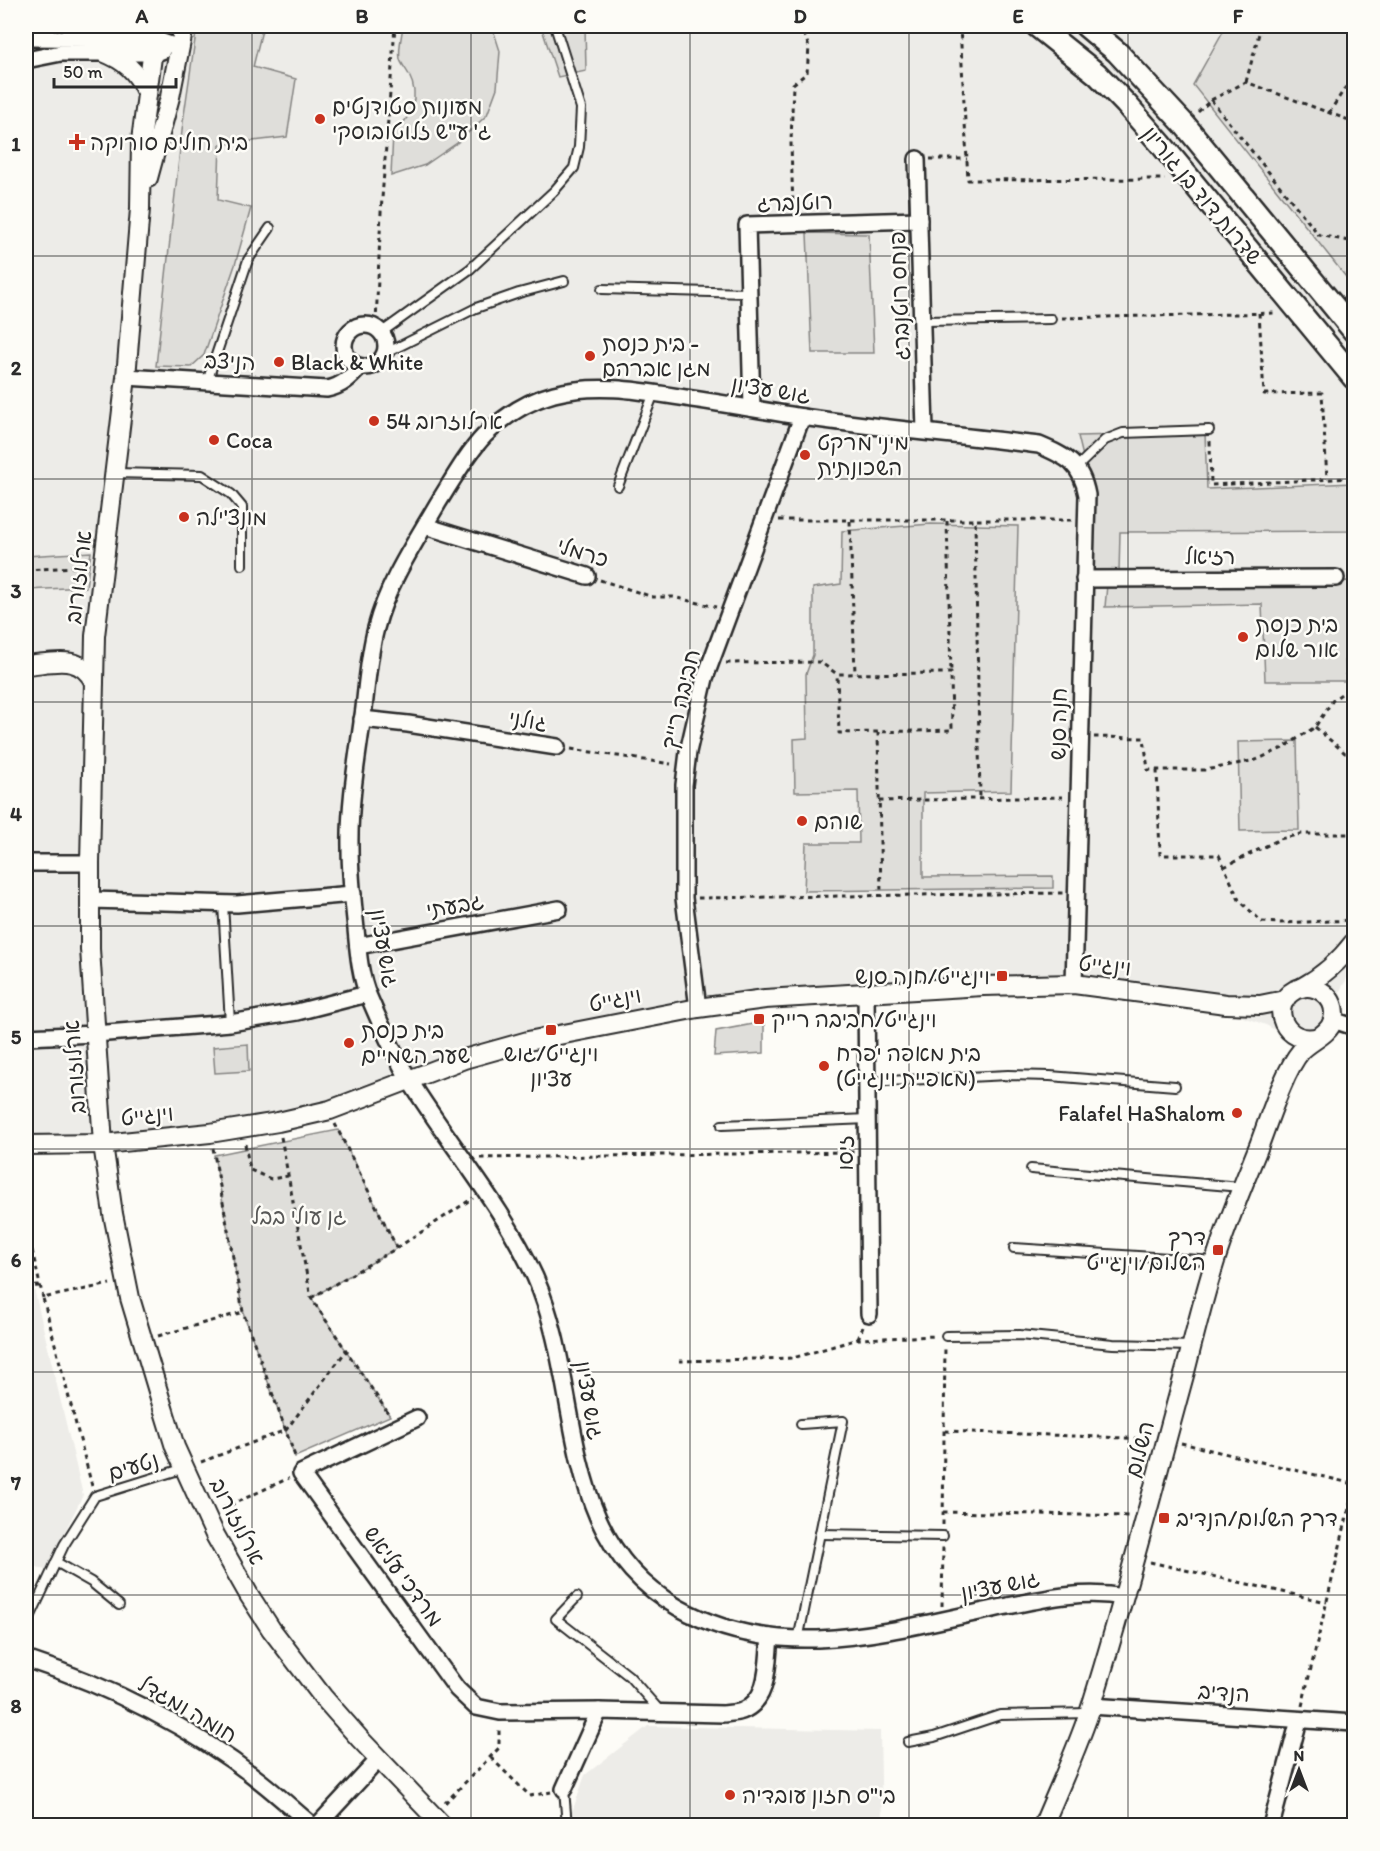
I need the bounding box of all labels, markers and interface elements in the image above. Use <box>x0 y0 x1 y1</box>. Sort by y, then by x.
text: A <box>135 4 149 28</box>
text: B <box>356 4 369 28</box>
text: C <box>574 4 587 28</box>
text: D <box>793 4 807 28</box>
text: E <box>1012 4 1024 28</box>
text: F <box>1233 4 1244 28</box>
scale bar <box>54 51 176 89</box>
text: 50 m <box>63 61 103 83</box>
place label: מעונות סטודנטים ג' ע"ש זלוטובוסקי <box>332 93 491 145</box>
marker: מעונות סטודנטים ג' ע"ש זלוטובוסקי <box>313 112 327 126</box>
street label: שדרות דוד בן גוריון <box>1137 120 1269 270</box>
place label: בית חולים סורוקה <box>90 129 248 156</box>
text: 1 <box>11 132 21 156</box>
marker: בית חולים סורוקה <box>68 133 86 151</box>
street label: רוטנברג <box>757 188 833 217</box>
street label: פנחס רוטנברג <box>884 231 915 361</box>
place label: בית כנסת - מגן אברהם <box>602 330 711 382</box>
street label: הניצב <box>203 347 256 376</box>
place label: Black & White <box>291 349 423 376</box>
marker: בית כנסת - מגן אברהם <box>583 349 597 363</box>
marker: Black & White <box>272 355 286 369</box>
text: 2 <box>11 356 22 380</box>
street label: גוש עציון <box>729 370 813 409</box>
place label: ארלוזרוב 54 <box>386 408 503 435</box>
marker: ארלוזרוב 54 <box>367 414 381 428</box>
place label: Coca <box>226 427 273 454</box>
place label: מיני מרקט השכונתית <box>817 429 909 481</box>
marker: Coca <box>207 433 221 447</box>
marker: מיני מרקט השכונתית <box>798 448 812 462</box>
place label: מונצ'ילה <box>196 504 267 531</box>
marker: מונצ'ילה <box>177 510 191 524</box>
street label: ארלוזורוב <box>59 529 98 625</box>
street label: כרמלי <box>554 532 612 573</box>
street label: רזיאל <box>1185 543 1235 570</box>
text: 3 <box>11 579 22 603</box>
place label: בית כנסת אור שלום <box>1255 611 1339 663</box>
marker: בית כנסת אור שלום <box>1236 630 1250 644</box>
street label: חביבה רייך <box>655 646 706 752</box>
street label: חנה סנש <box>1044 687 1073 761</box>
street label: גולני <box>507 704 549 737</box>
text: 4 <box>10 802 22 826</box>
place label: שוהם <box>814 808 863 835</box>
marker: שוהם <box>795 814 809 828</box>
street label: גבעתי <box>424 887 486 924</box>
street label: גוש עציון <box>364 906 405 990</box>
street label: וינגייט <box>1077 949 1133 982</box>
place label: וינגייט/חנה סנש <box>855 963 990 990</box>
marker: וינגייט/חנה סנש <box>995 969 1009 983</box>
street label: וינגייט <box>587 981 644 1018</box>
place label: וינגייט/חביבה רייק <box>771 1006 937 1033</box>
marker: וינגייט/חביבה רייק <box>752 1012 766 1026</box>
place label: בית כנסת שער השמיים <box>361 1017 471 1069</box>
street label: ארלוזורוב <box>58 1019 91 1115</box>
marker: וינגייט/גוש עציון <box>544 1023 558 1037</box>
text: 5 <box>11 1025 22 1049</box>
marker: בית כנסת שער השמיים <box>342 1036 356 1050</box>
place label: וינגייט/גוש עציון <box>503 1040 599 1092</box>
place label: בית מאפה יפרח (מאפיית וינגייט) <box>836 1040 981 1092</box>
marker: בית מאפה יפרח (מאפיית וינגייט) <box>817 1059 831 1073</box>
street label: וינגייט <box>119 1099 175 1132</box>
place label: Falafel HaShalom <box>1058 1100 1225 1127</box>
marker: Falafel HaShalom <box>1230 1106 1244 1120</box>
street label: זיסו <box>832 1135 859 1171</box>
park label: גן עולי בבל <box>251 1203 347 1230</box>
place label: דרך השלום/וינגייט <box>1086 1224 1206 1276</box>
marker: דרך השלום/וינגייט <box>1211 1243 1225 1257</box>
text: 6 <box>11 1248 22 1272</box>
street label: גוש עציון <box>569 1358 610 1442</box>
street label: השלום <box>1119 1418 1160 1480</box>
street label: נטעים <box>104 1446 162 1487</box>
text: 7 <box>10 1471 21 1495</box>
street label: ארלוזורוב <box>204 1473 271 1569</box>
place label: דרך השלום/הנדיב <box>1176 1505 1338 1532</box>
marker: דרך השלום/הנדיב <box>1157 1511 1171 1525</box>
street label: מרדכי עליאש <box>358 1521 449 1632</box>
street label: גוש עציון <box>958 1565 1042 1606</box>
street label: חומה ומגדל <box>134 1670 242 1749</box>
street label: הנדיב <box>1197 1677 1251 1708</box>
text: 8 <box>11 1694 22 1718</box>
north arrow <box>1269 1740 1329 1800</box>
text: N <box>1294 1746 1304 1765</box>
place label: בי"ס חזון עובדיה <box>742 1782 896 1809</box>
marker: בי"ס חזון עובדיה <box>723 1788 737 1802</box>

